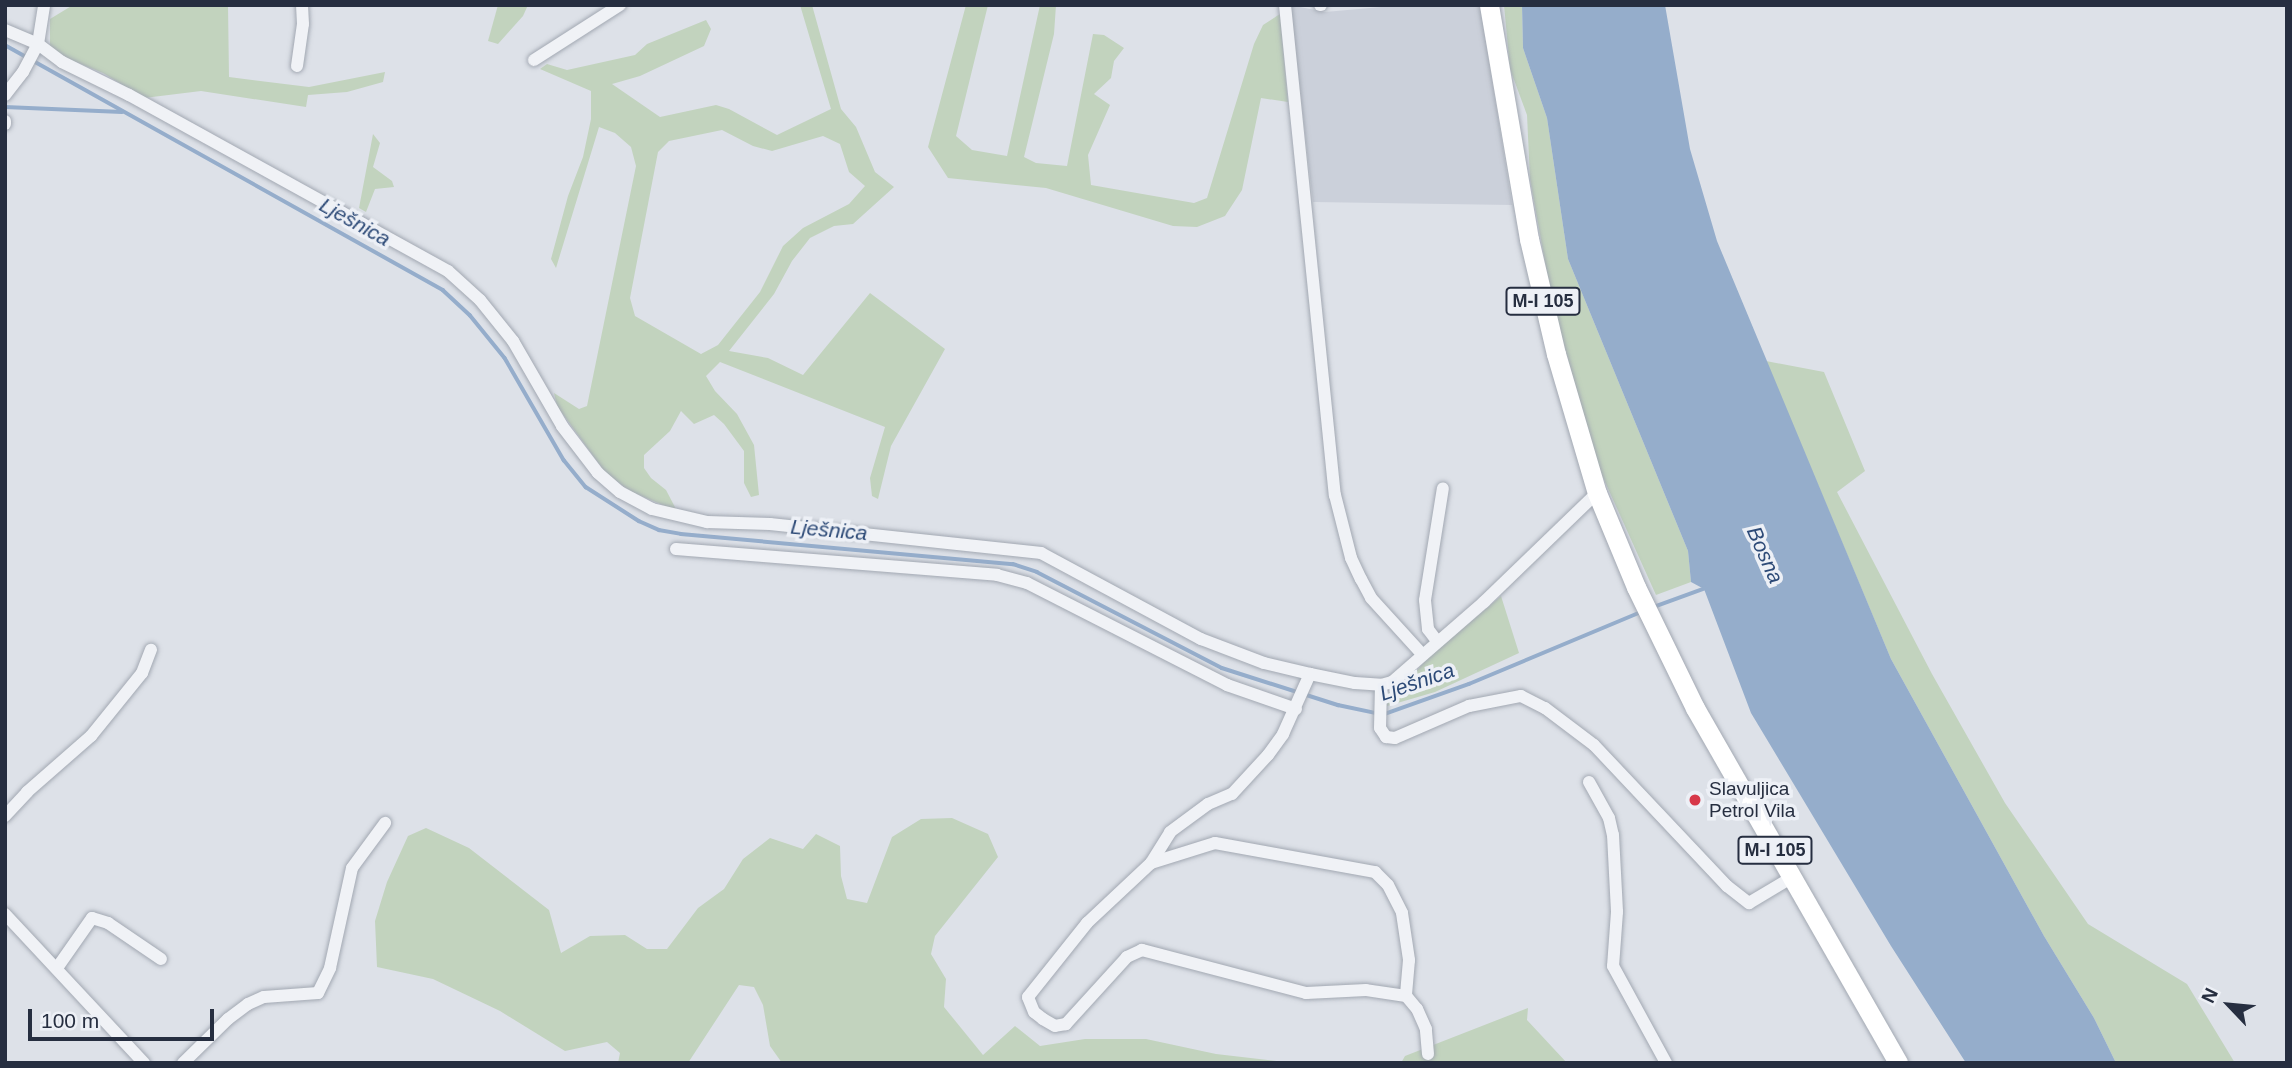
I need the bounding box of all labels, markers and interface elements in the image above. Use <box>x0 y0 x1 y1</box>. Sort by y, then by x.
water label: Lješnica <box>315 192 395 252</box>
road number: M-I 105 <box>1504 286 1582 316</box>
water label: Lješnica <box>790 514 868 546</box>
water label: Bosna <box>1741 523 1789 587</box>
water label: Lješnica <box>1376 658 1458 706</box>
place label: Slavuljica Petrol Vila <box>1709 778 1795 822</box>
marker: Slavuljica Petrol Vila <box>1687 792 1703 808</box>
road number: M-I 105 <box>1736 836 1814 864</box>
north arrow <box>2194 970 2264 1040</box>
text: N <box>2197 985 2222 1006</box>
scale bar <box>32 995 217 1038</box>
text: 100 m <box>41 1009 99 1032</box>

